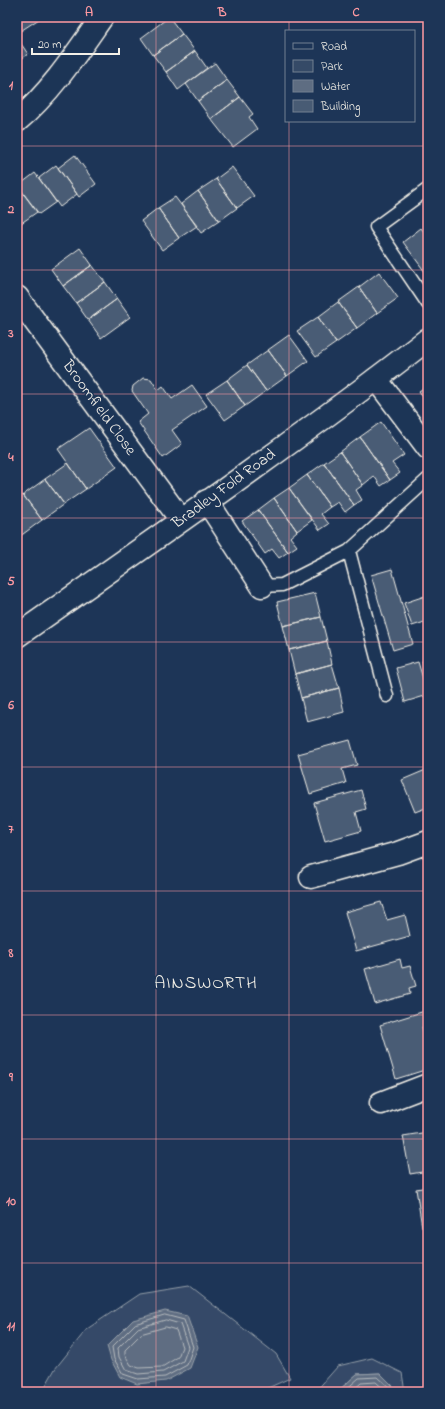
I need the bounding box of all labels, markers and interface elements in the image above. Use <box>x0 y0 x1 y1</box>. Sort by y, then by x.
text: A <box>85 3 93 22</box>
text: B <box>217 3 227 22</box>
text: C <box>352 3 360 22</box>
scale bar <box>32 30 119 56</box>
legend <box>285 30 415 122</box>
text: 20 m <box>38 36 61 54</box>
text: Road <box>321 38 347 56</box>
text: Park <box>321 58 343 76</box>
text: 1 <box>9 76 14 95</box>
text: Water <box>321 78 350 96</box>
text: Building <box>320 98 360 117</box>
text: 2 <box>7 200 15 219</box>
text: 3 <box>7 324 14 343</box>
street label: Broomfield Close <box>55 354 142 461</box>
street label: Bradley Fold Road <box>166 443 281 536</box>
text: 4 <box>7 448 14 467</box>
text: 5 <box>7 572 15 591</box>
text: 6 <box>7 696 14 715</box>
text: 7 <box>8 820 14 839</box>
text: 8 <box>8 944 14 963</box>
district label: AINSWORTH <box>154 971 258 997</box>
text: 9 <box>8 1068 14 1087</box>
text: 10 <box>6 1192 16 1211</box>
text: 11 <box>7 1317 16 1336</box>

